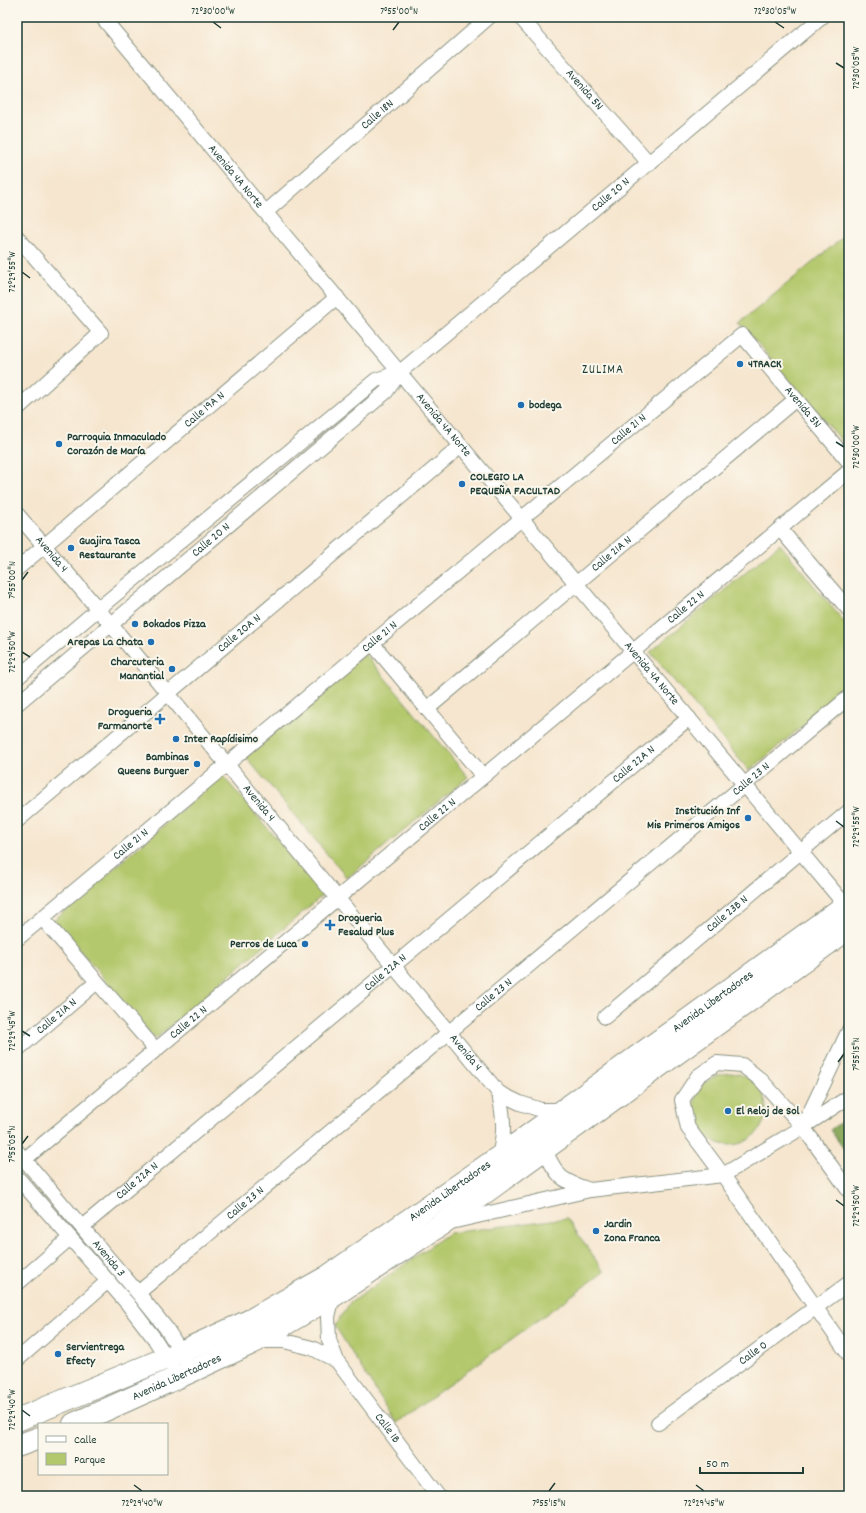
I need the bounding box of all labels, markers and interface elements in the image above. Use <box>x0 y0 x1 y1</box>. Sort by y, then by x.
text: 72°30'00"W <box>191 5 235 19</box>
text: 7°55'00"N <box>380 5 418 19</box>
text: 72°30'05"W <box>754 5 797 19</box>
text: 72°30'05"W <box>850 46 864 89</box>
street label: Avenida 5N <box>561 65 607 114</box>
street label: Calle 18N <box>357 95 398 134</box>
street label: Avenida 4A Norte <box>204 141 267 212</box>
street label: Calle 20 N <box>588 173 634 216</box>
text: 72°29'55"W <box>6 251 20 292</box>
place label: 4TRACK <box>748 356 782 373</box>
marker: 4TRACK <box>735 359 745 369</box>
district label: ZULIMA <box>582 361 624 380</box>
street label: Avenida 5N <box>780 383 825 432</box>
street label: Calle 19A N <box>180 387 229 432</box>
street label: Avenida 4A Norte <box>412 389 475 460</box>
place label: bodega <box>529 397 563 414</box>
marker: bodega <box>516 400 526 410</box>
street label: Calle 21 N <box>607 410 650 449</box>
text: 72°30'00"W <box>850 425 864 469</box>
place label: Parroquia Inmaculado Corazón de María <box>67 429 167 460</box>
marker: Parroquia Inmaculado Corazón de María <box>54 439 64 449</box>
place label: COLEGIO LA PEQUEÑA FACULTAD <box>470 469 561 500</box>
marker: COLEGIO LA PEQUEÑA FACULTAD <box>457 479 467 489</box>
street label: Calle 20 N <box>188 519 234 561</box>
street label: Avenida 4 <box>31 532 72 576</box>
street label: Calle 21A N <box>588 532 636 576</box>
place label: Guajira Tasca Restaurante <box>79 533 141 564</box>
marker: Guajira Tasca Restaurante <box>66 543 76 553</box>
text: 7°55'00"N <box>6 561 20 599</box>
street label: Calle 22 N <box>663 586 708 628</box>
street label: Calle 20A N <box>214 610 265 657</box>
place label: Bokados Pizza <box>143 616 207 633</box>
street label: Calle 21 N <box>358 617 401 657</box>
marker: Bokados Pizza <box>130 619 140 629</box>
text: 72°29'50"W <box>6 631 20 673</box>
place label: Arepas La Chata <box>67 634 144 651</box>
marker: Arepas La Chata <box>146 637 156 647</box>
street label: Avenida 4A Norte <box>620 638 683 709</box>
place label: Charcuteria Manantial <box>111 654 165 685</box>
marker: Charcuteria Manantial <box>167 664 177 674</box>
place label: Drogueria Farmanorte <box>98 704 153 735</box>
marker: Drogueria Farmanorte <box>155 714 165 724</box>
place label: Inter Rapídisimo <box>184 731 259 748</box>
marker: Inter Rapídisimo <box>171 734 181 744</box>
street label: Calle 22A N <box>609 741 659 787</box>
place label: Bambinas Queens Burguer <box>117 749 190 780</box>
street label: Calle 23 N <box>729 758 774 800</box>
marker: Bambinas Queens Burguer <box>192 759 202 769</box>
street label: Avenida 4 <box>238 781 279 825</box>
street label: Calle 22 N <box>415 794 460 836</box>
place label: Institución Inf Mis Primeros Amigos <box>647 803 741 834</box>
text: 72°29'55"W <box>850 806 864 847</box>
marker: Institución Inf Mis Primeros Amigos <box>743 813 753 823</box>
street label: Calle 21 N <box>109 824 152 864</box>
street label: Calle 23B N <box>703 891 752 937</box>
place label: Drogueria Fesalud Plus <box>338 910 394 941</box>
marker: Drogueria Fesalud Plus <box>325 920 335 930</box>
place label: Perros de Luca <box>230 936 298 953</box>
marker: Perros de Luca <box>300 939 310 949</box>
street label: Calle 22A N <box>360 950 411 995</box>
street label: Avenida Libertadores <box>669 966 757 1037</box>
street label: Calle 23 N <box>471 974 516 1016</box>
street label: Calle 21A N <box>33 994 81 1038</box>
street label: Calle 22 N <box>166 1002 211 1043</box>
text: 72°29'45"W <box>6 1011 20 1051</box>
street label: Avenida 4 <box>445 1030 486 1075</box>
text: 7°55'15"N <box>850 1037 864 1071</box>
place label: El Reloj de Sol <box>736 1103 800 1120</box>
marker: El Reloj de Sol <box>723 1106 733 1116</box>
text: 7°55'05"N <box>6 1126 20 1162</box>
street label: Avenida Libertadores <box>406 1156 495 1226</box>
street label: Calle 22A N <box>112 1158 162 1204</box>
street label: Calle 23 N <box>223 1182 268 1224</box>
text: 72°29'50"W <box>850 1185 864 1227</box>
place label: Jardin Zona Franca <box>604 1216 661 1247</box>
marker: Jardin Zona Franca <box>591 1226 601 1236</box>
street label: Avenida 3 <box>88 1236 129 1281</box>
street label: Calle 0 <box>735 1337 771 1370</box>
place label: Servientrega Efecty <box>66 1339 125 1370</box>
marker: Servientrega Efecty <box>53 1349 63 1359</box>
street label: Avenida Libertadores <box>130 1350 224 1405</box>
text: 72°29'40"W <box>6 1389 20 1431</box>
street label: Calle 1B <box>370 1410 404 1447</box>
legend <box>38 1423 168 1475</box>
text: Calle <box>74 1432 97 1449</box>
scale bar <box>700 1449 803 1475</box>
text: Parque <box>74 1452 105 1469</box>
text: 50 m <box>706 1456 729 1473</box>
text: 72°29'40"W <box>121 1497 163 1511</box>
text: 7°55'15"N <box>532 1497 566 1511</box>
text: 72°29'45"W <box>684 1497 724 1511</box>

